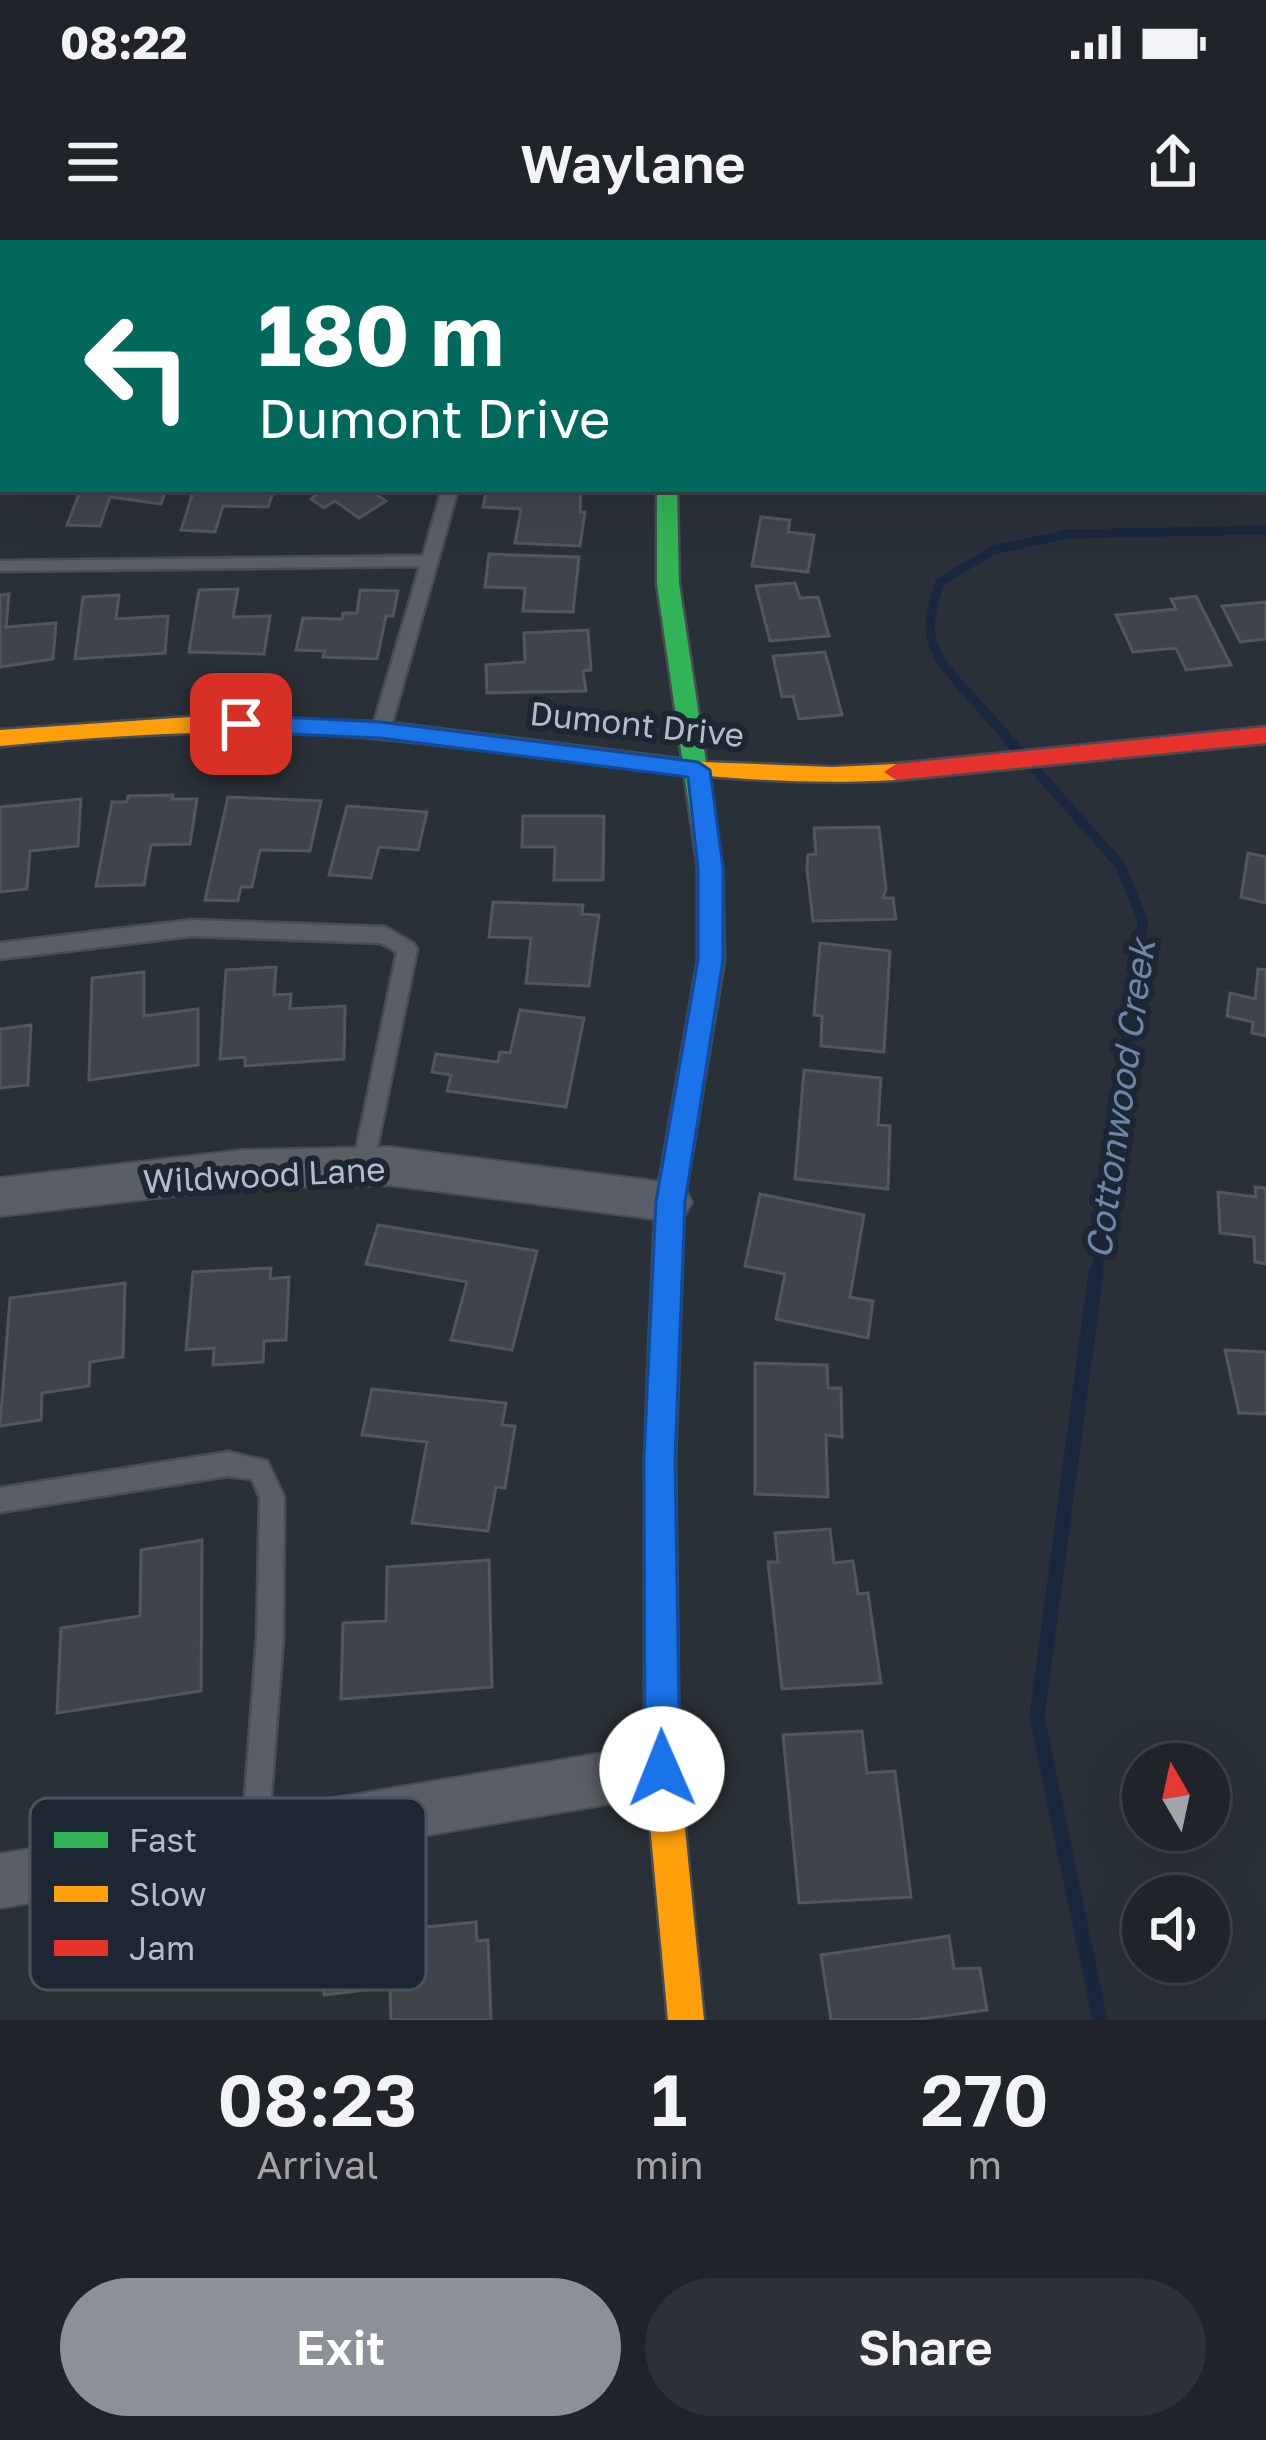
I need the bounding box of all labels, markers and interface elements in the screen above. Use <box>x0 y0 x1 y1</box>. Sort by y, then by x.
text: 08:22 <box>60 15 187 69</box>
icon: menu <box>60 129 126 195</box>
icon: share <box>1140 129 1206 195</box>
text: Waylane <box>520 130 746 195</box>
text: 180 m <box>258 284 504 384</box>
icon: left <box>60 288 216 444</box>
text: Dumont Drive <box>258 385 610 450</box>
pin <box>190 673 292 775</box>
icon: arrive <box>208 691 274 757</box>
street label: Dumont Drive <box>528 693 746 754</box>
water label: Cottonwood Creek <box>1076 933 1164 1261</box>
street label: Wildwood Lane <box>142 1149 386 1200</box>
position arrow <box>599 1706 725 1832</box>
north arrow <box>1122 1743 1230 1851</box>
map controls <box>1122 1743 1230 1983</box>
legend <box>30 1798 426 1990</box>
text: Fast <box>129 1820 197 1859</box>
text: Slow <box>129 1874 207 1913</box>
button: sound <box>1122 1875 1230 1983</box>
text: Jam <box>129 1928 195 1967</box>
text: 08:23 <box>217 2055 417 2142</box>
text: 1 <box>651 2055 687 2142</box>
text: 270 <box>921 2055 1049 2142</box>
text: Arrival <box>256 2141 378 2188</box>
text: min <box>635 2141 704 2188</box>
text: m <box>968 2141 1002 2188</box>
button: Exit <box>60 2278 621 2416</box>
button: Share <box>645 2278 1206 2416</box>

